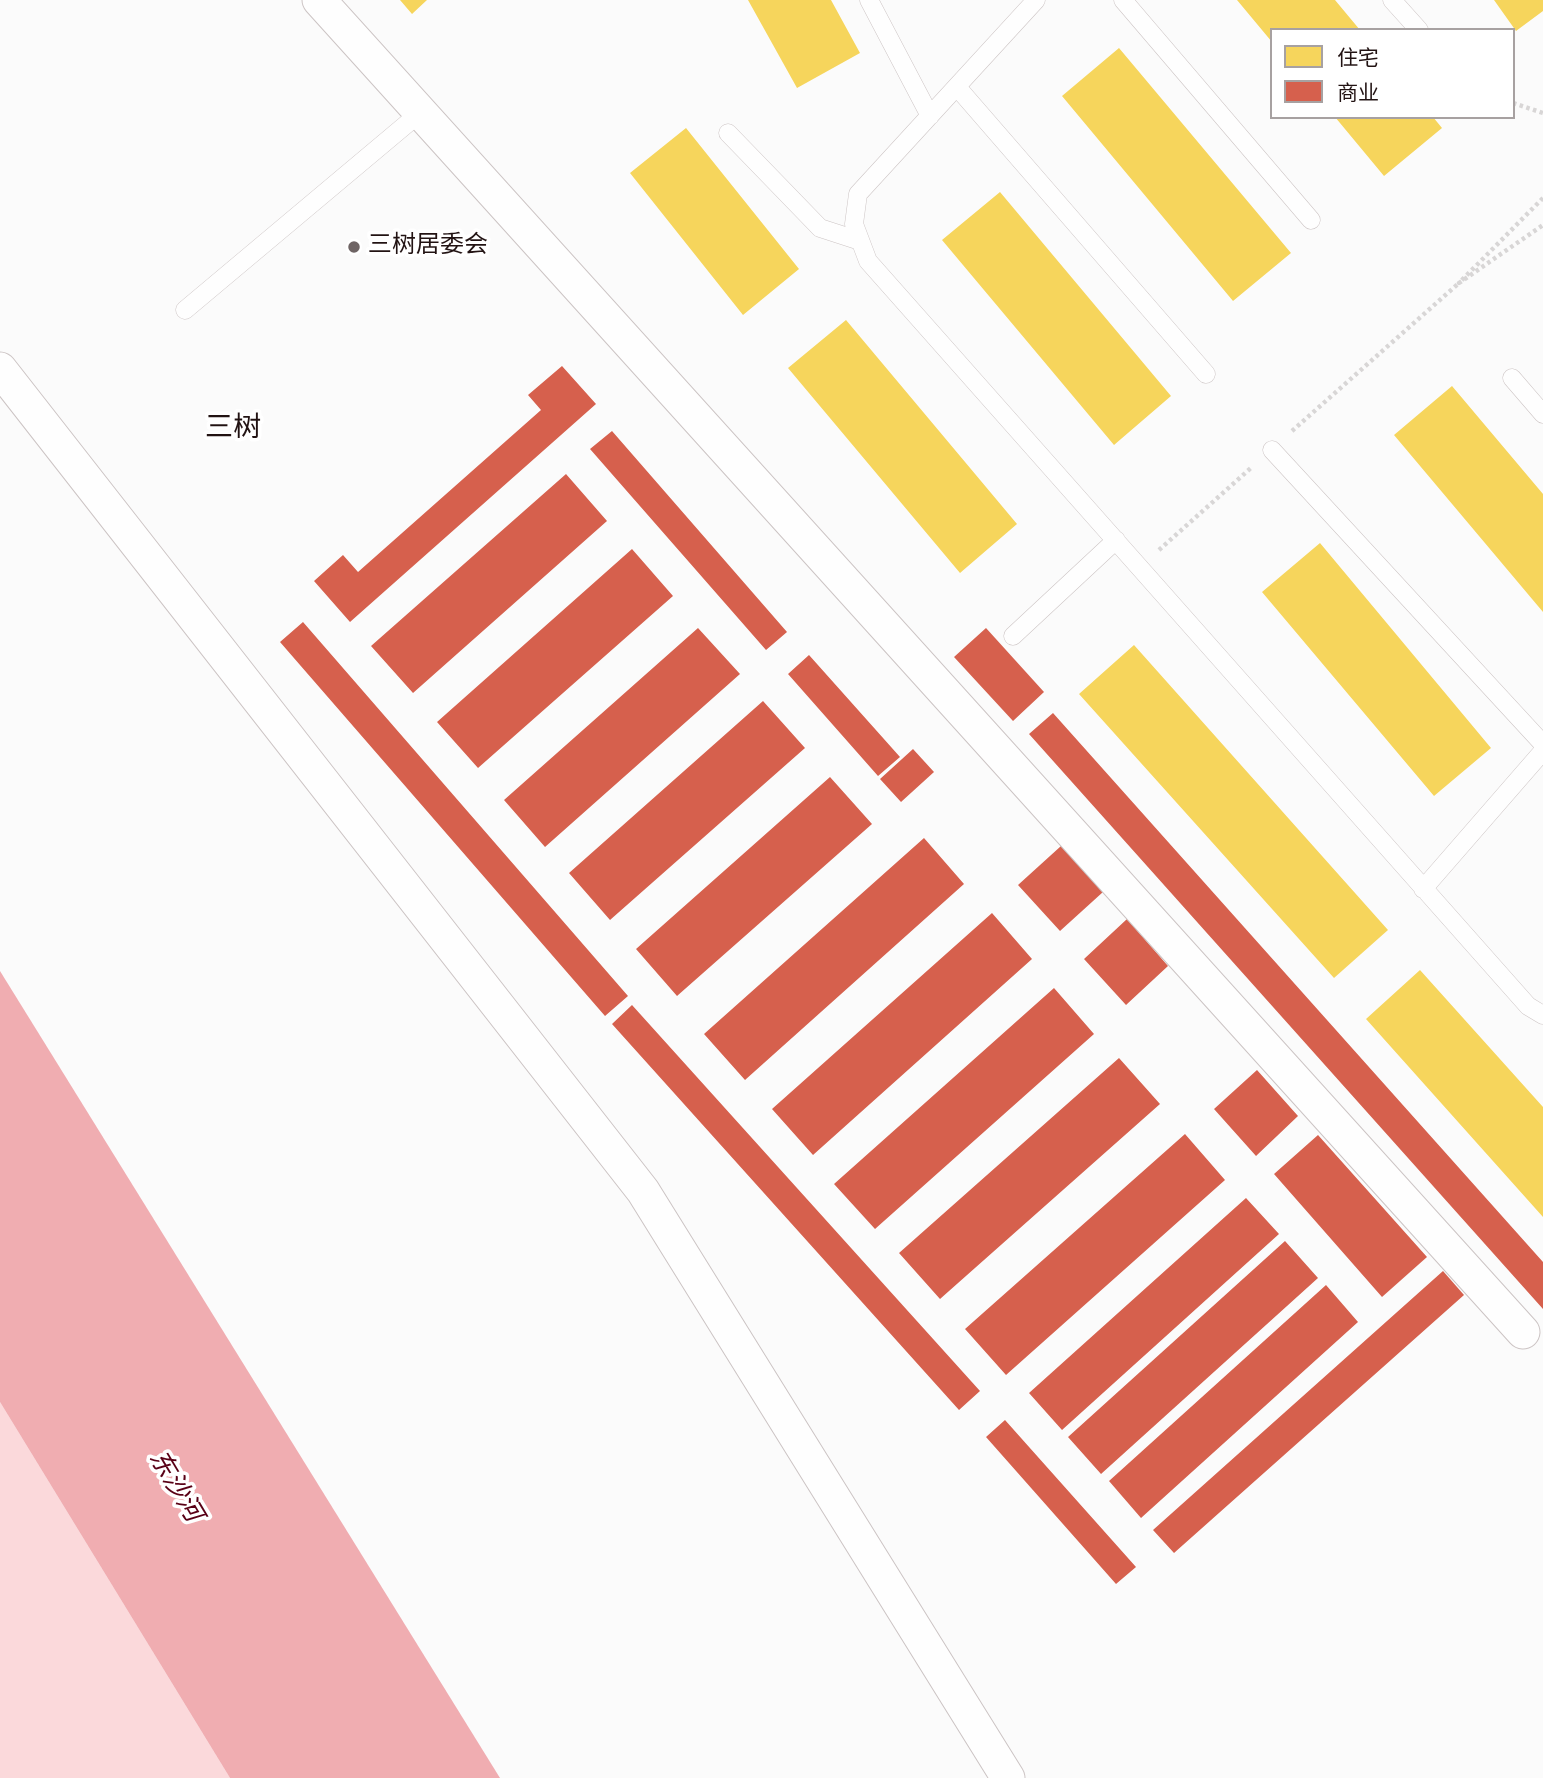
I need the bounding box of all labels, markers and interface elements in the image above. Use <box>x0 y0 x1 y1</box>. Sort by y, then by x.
legend <box>1270 28 1515 119</box>
text: 住宅 <box>1337 43 1379 73</box>
text: 商业 <box>1337 78 1379 108</box>
place label: 三树居委会 <box>368 233 488 261</box>
marker: 三树居委会 <box>346 239 362 255</box>
district label: 三树 <box>205 413 261 447</box>
water label: 东沙河 <box>141 1446 207 1528</box>

